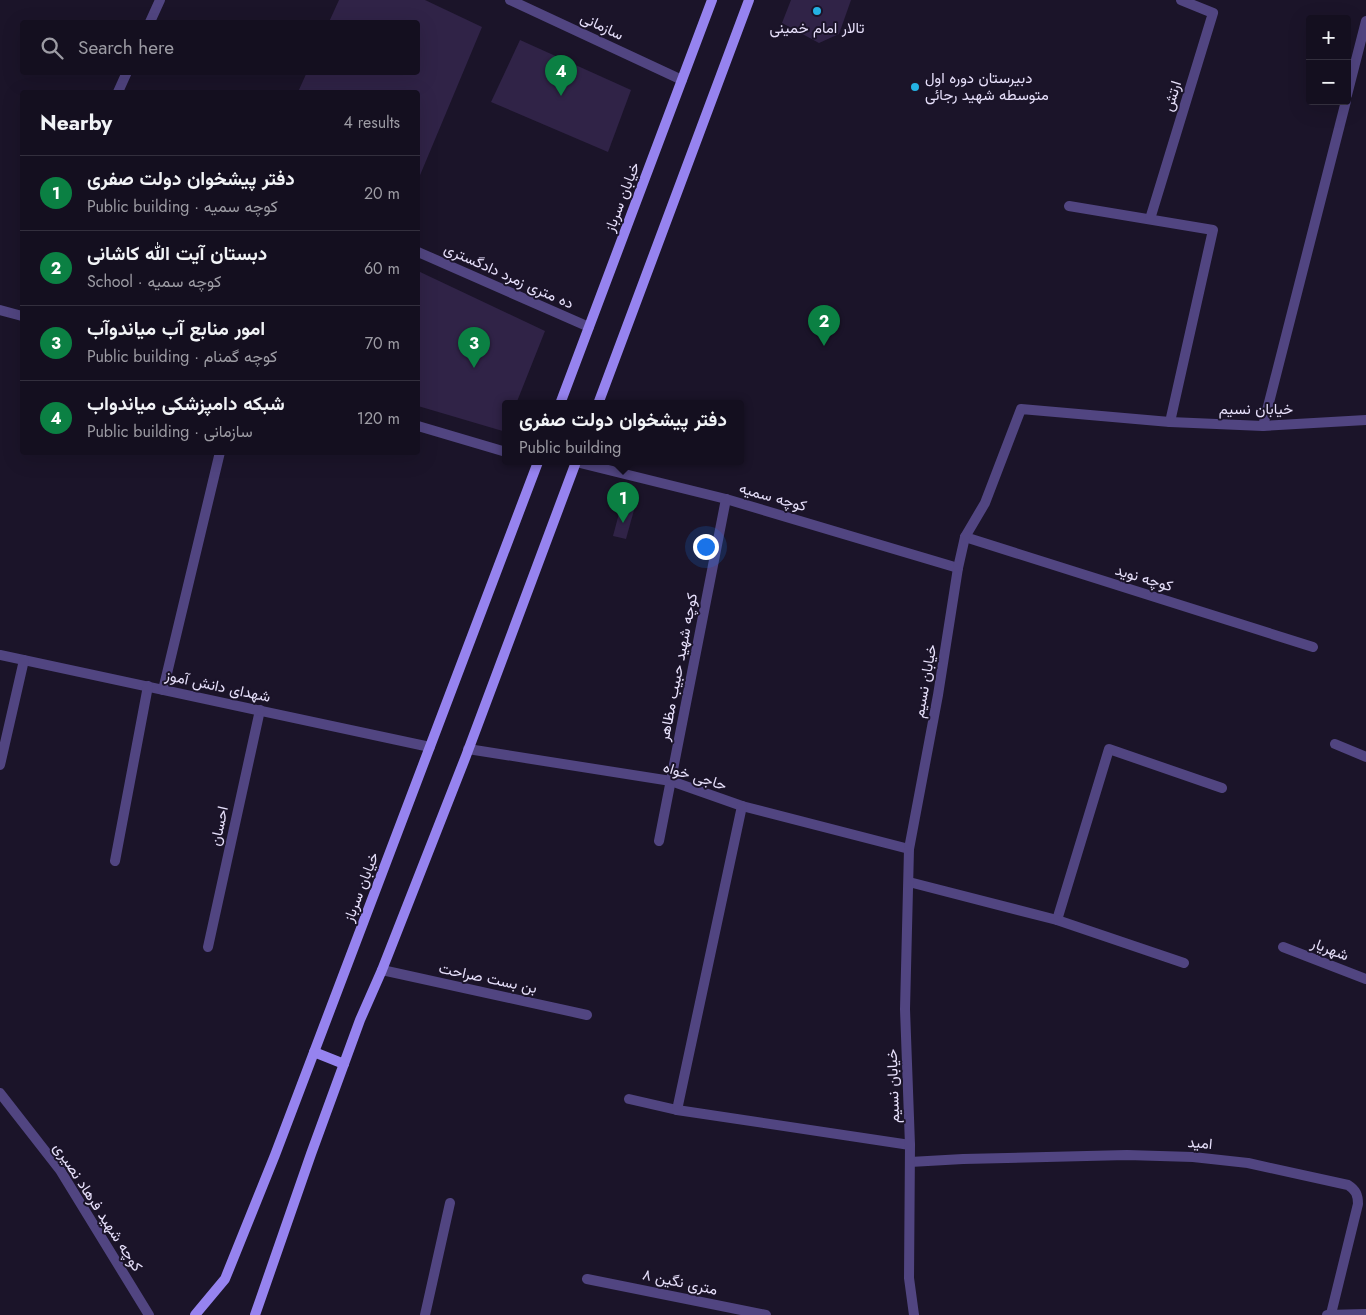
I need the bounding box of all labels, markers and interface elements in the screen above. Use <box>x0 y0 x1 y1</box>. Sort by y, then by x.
marker: تالار امام خمینی <box>811 5 823 17</box>
street label: سازمانی <box>577 6 627 46</box>
map controls <box>1306 15 1351 105</box>
button: + <box>1306 15 1351 60</box>
place label: تالار امام خمینی <box>770 17 864 39</box>
search box <box>20 20 420 75</box>
icon: search <box>38 34 66 62</box>
text: Search here <box>78 34 174 61</box>
pin: 4 <box>545 55 577 96</box>
button: − <box>1306 60 1351 105</box>
place label: دبیرستان دوره اول متوسطه شهید رجائی <box>925 67 1049 106</box>
street label: ارتش <box>1157 78 1187 114</box>
marker: دبیرستان دوره اول متوسطه شهید رجائی <box>909 81 921 93</box>
text: Nearby <box>40 108 112 138</box>
text: 4 results <box>344 111 400 134</box>
street label: خیابان سرباز <box>598 159 645 236</box>
text: دفتر پیشخوان دولت صفری <box>87 165 295 192</box>
text: 1 <box>52 182 60 205</box>
text: 20 m <box>364 182 400 205</box>
text: Public building · کوچه سمیه <box>87 195 278 218</box>
street label: ده متری زمرد دادگستری <box>441 237 577 315</box>
text: دبستان آیت الله کاشانی <box>87 240 267 267</box>
text: 2 <box>51 257 61 280</box>
text: 60 m <box>364 257 400 280</box>
text: School · کوچه سمیه <box>87 270 221 293</box>
pin: 2 <box>808 305 840 346</box>
text: امور منابع آب میاندوآب <box>87 315 265 342</box>
pin: 3 <box>458 327 490 368</box>
text: 3 <box>51 332 61 355</box>
text: 70 m <box>365 332 400 355</box>
text: Public building · کوچه گمنام <box>87 345 277 368</box>
text: شبکه دامپزشکی میاندواب <box>87 390 285 417</box>
street label: خیابان نسیم <box>1219 398 1293 420</box>
popup <box>502 400 744 465</box>
text: دفتر پیشخوان دولت صفری <box>519 406 727 433</box>
text: 4 <box>50 407 62 430</box>
text: 120 m <box>357 407 400 430</box>
text: Public building · سازمانی <box>87 420 253 443</box>
text: Public building <box>519 436 622 459</box>
street label: کوچه سمیه <box>737 477 810 517</box>
pin: 1 <box>607 482 639 523</box>
your location <box>693 534 719 560</box>
street label: کوچه نوید <box>1112 559 1176 597</box>
street label: کوچه شهید حبیب مظاهر <box>653 591 703 744</box>
street label: خیابان نسیم <box>908 642 942 720</box>
street label: شهدای دانش آموز <box>162 664 273 708</box>
street label: حاجی خواه <box>660 756 730 796</box>
street label: احسان <box>204 804 234 848</box>
street label: خیابان سرباز <box>337 849 384 926</box>
street label: شهریار <box>1307 931 1352 966</box>
street label: بن بست صراحت <box>437 957 539 999</box>
street label: خیابان نسیم <box>881 1048 905 1124</box>
street label: امید <box>1187 1131 1213 1155</box>
street label: کوچه شهید فرهاد نصیری <box>48 1138 148 1276</box>
street label: ۸ متری نگین <box>640 1263 720 1301</box>

